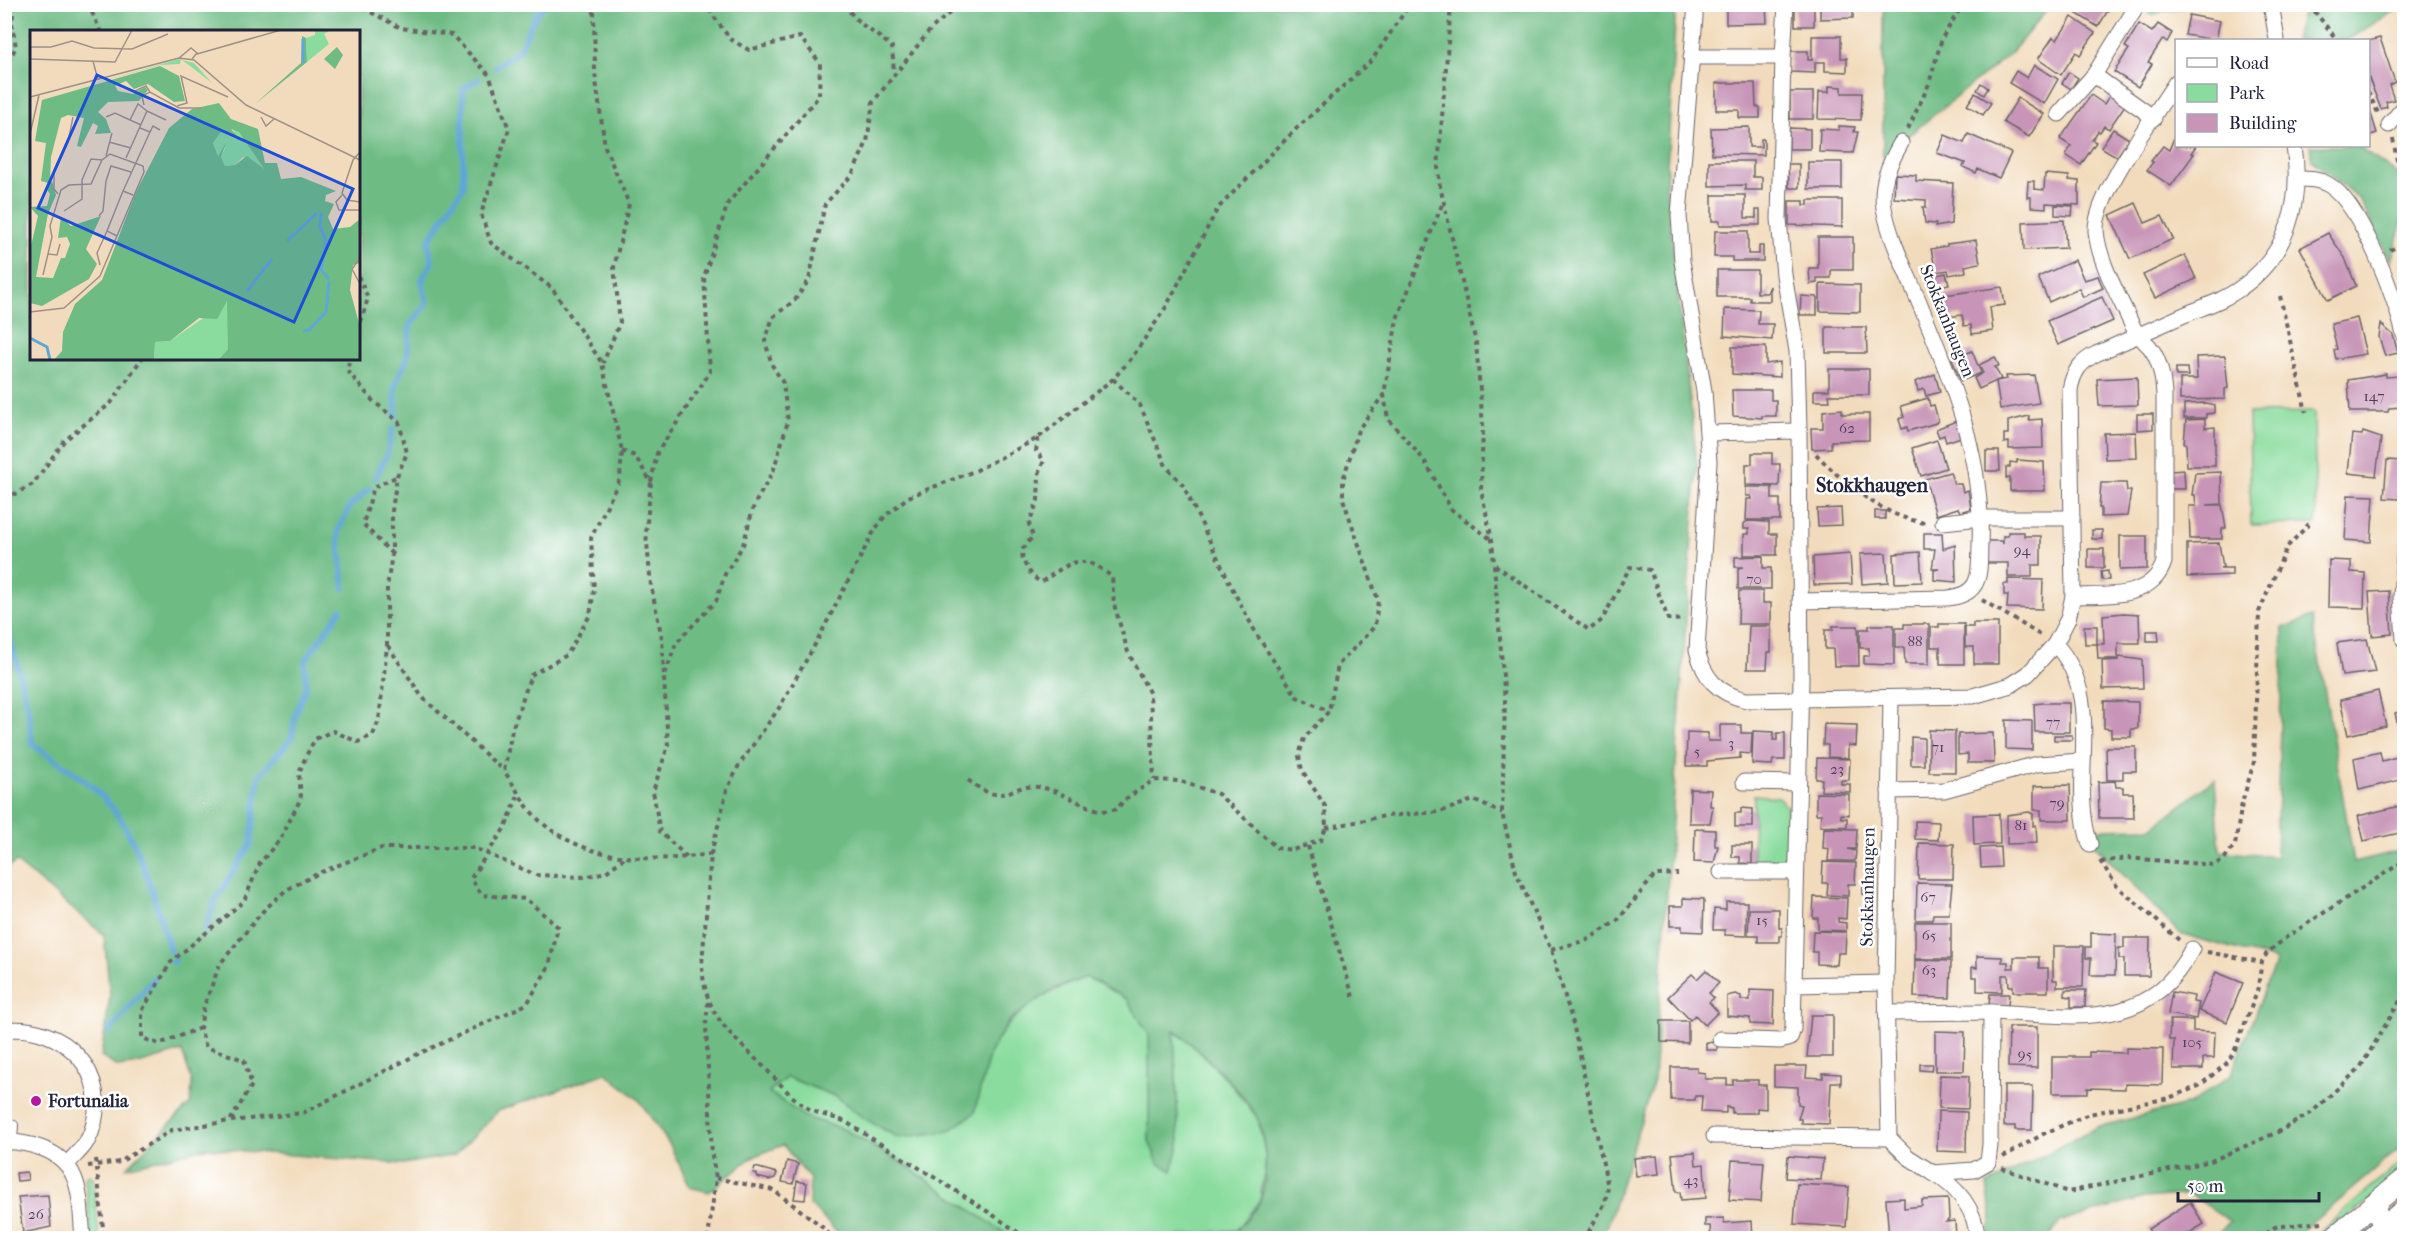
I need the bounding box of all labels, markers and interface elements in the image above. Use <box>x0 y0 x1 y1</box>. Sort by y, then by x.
inset map <box>30 30 360 360</box>
legend <box>2175 39 2370 147</box>
text: Road <box>2229 53 2269 74</box>
text: Park <box>2229 83 2266 104</box>
text: Building <box>2229 113 2297 134</box>
street label: Stokkanhaugen <box>1915 262 1979 381</box>
house number: 147 <box>2363 387 2385 405</box>
house number: 62 <box>1839 419 1855 437</box>
district label: Stokkhaugen <box>1816 474 1928 497</box>
house number: 94 <box>2014 541 2031 559</box>
house number: 70 <box>1746 570 1762 588</box>
house number: 88 <box>1907 632 1923 650</box>
house number: 77 <box>2046 713 2060 731</box>
house number: 3 <box>1728 734 1734 752</box>
house number: 71 <box>1932 738 1944 756</box>
house number: 5 <box>1694 742 1700 760</box>
house number: 23 <box>1830 760 1844 778</box>
house number: 79 <box>2049 794 2065 812</box>
house number: 81 <box>2015 816 2027 834</box>
street label: Stokkanhaugen <box>1856 827 1880 947</box>
house number: 67 <box>1920 888 1936 906</box>
house number: 15 <box>1756 911 1768 929</box>
house number: 65 <box>1922 926 1936 944</box>
house number: 63 <box>1922 961 1936 979</box>
house number: 105 <box>2182 1033 2202 1051</box>
house number: 95 <box>2018 1045 2032 1063</box>
place label: Fortunalia <box>47 1091 129 1112</box>
marker: Fortunalia <box>29 1094 43 1108</box>
scale bar <box>2178 1165 2319 1203</box>
house number: 43 <box>1683 1171 1699 1189</box>
text: 50 m <box>2187 1176 2224 1197</box>
house number: 26 <box>28 1205 45 1223</box>

